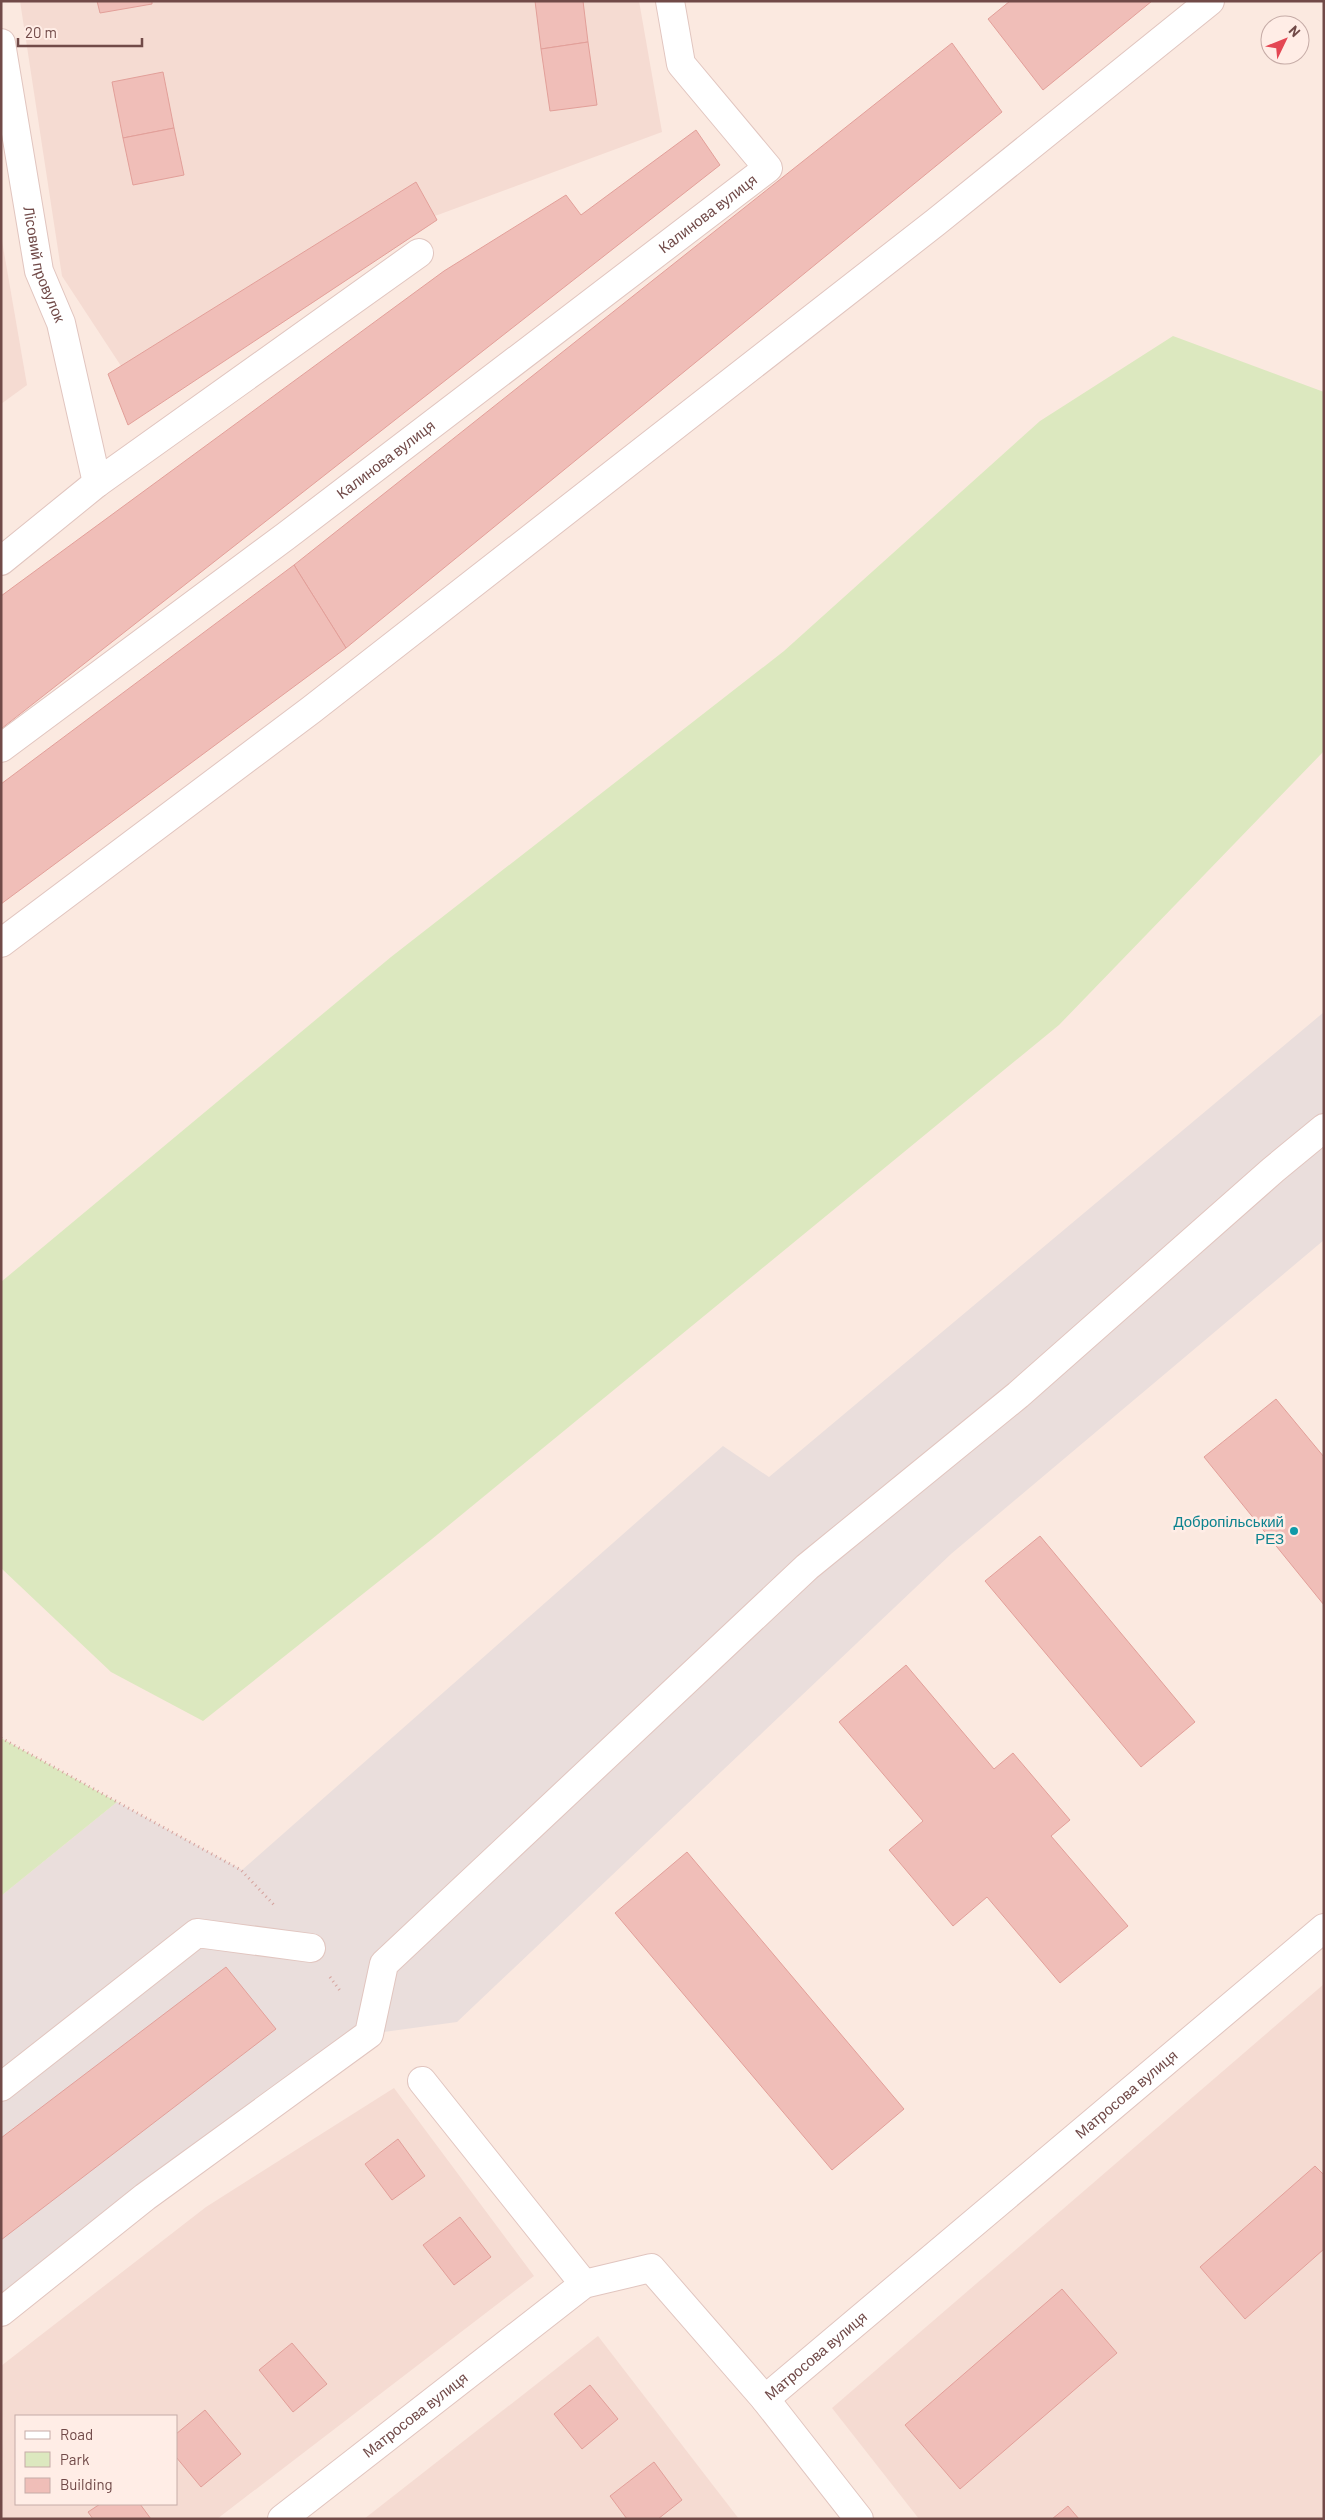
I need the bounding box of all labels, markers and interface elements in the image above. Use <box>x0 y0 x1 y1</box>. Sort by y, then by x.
scale bar <box>18 15 141 47</box>
north arrow <box>1260 15 1310 65</box>
text: N <box>1285 22 1304 40</box>
text: 20 m <box>25 23 57 41</box>
street label: Калинова вулиця <box>655 170 760 256</box>
street label: Лісовий провулок <box>20 205 70 325</box>
street label: Калинова вулиця <box>333 416 438 502</box>
place label: Добропільський РЕЗ <box>1173 1512 1284 1547</box>
marker: Добропільський РЕЗ <box>1288 1525 1300 1537</box>
street label: Матросова вулиця <box>1071 2045 1181 2142</box>
street label: Матросова вулиця <box>761 2307 870 2403</box>
street label: Матросова вулиця <box>359 2368 471 2461</box>
legend <box>15 2415 178 2505</box>
text: Road <box>60 2425 93 2443</box>
text: Park <box>60 2450 90 2468</box>
text: Building <box>60 2475 113 2493</box>

